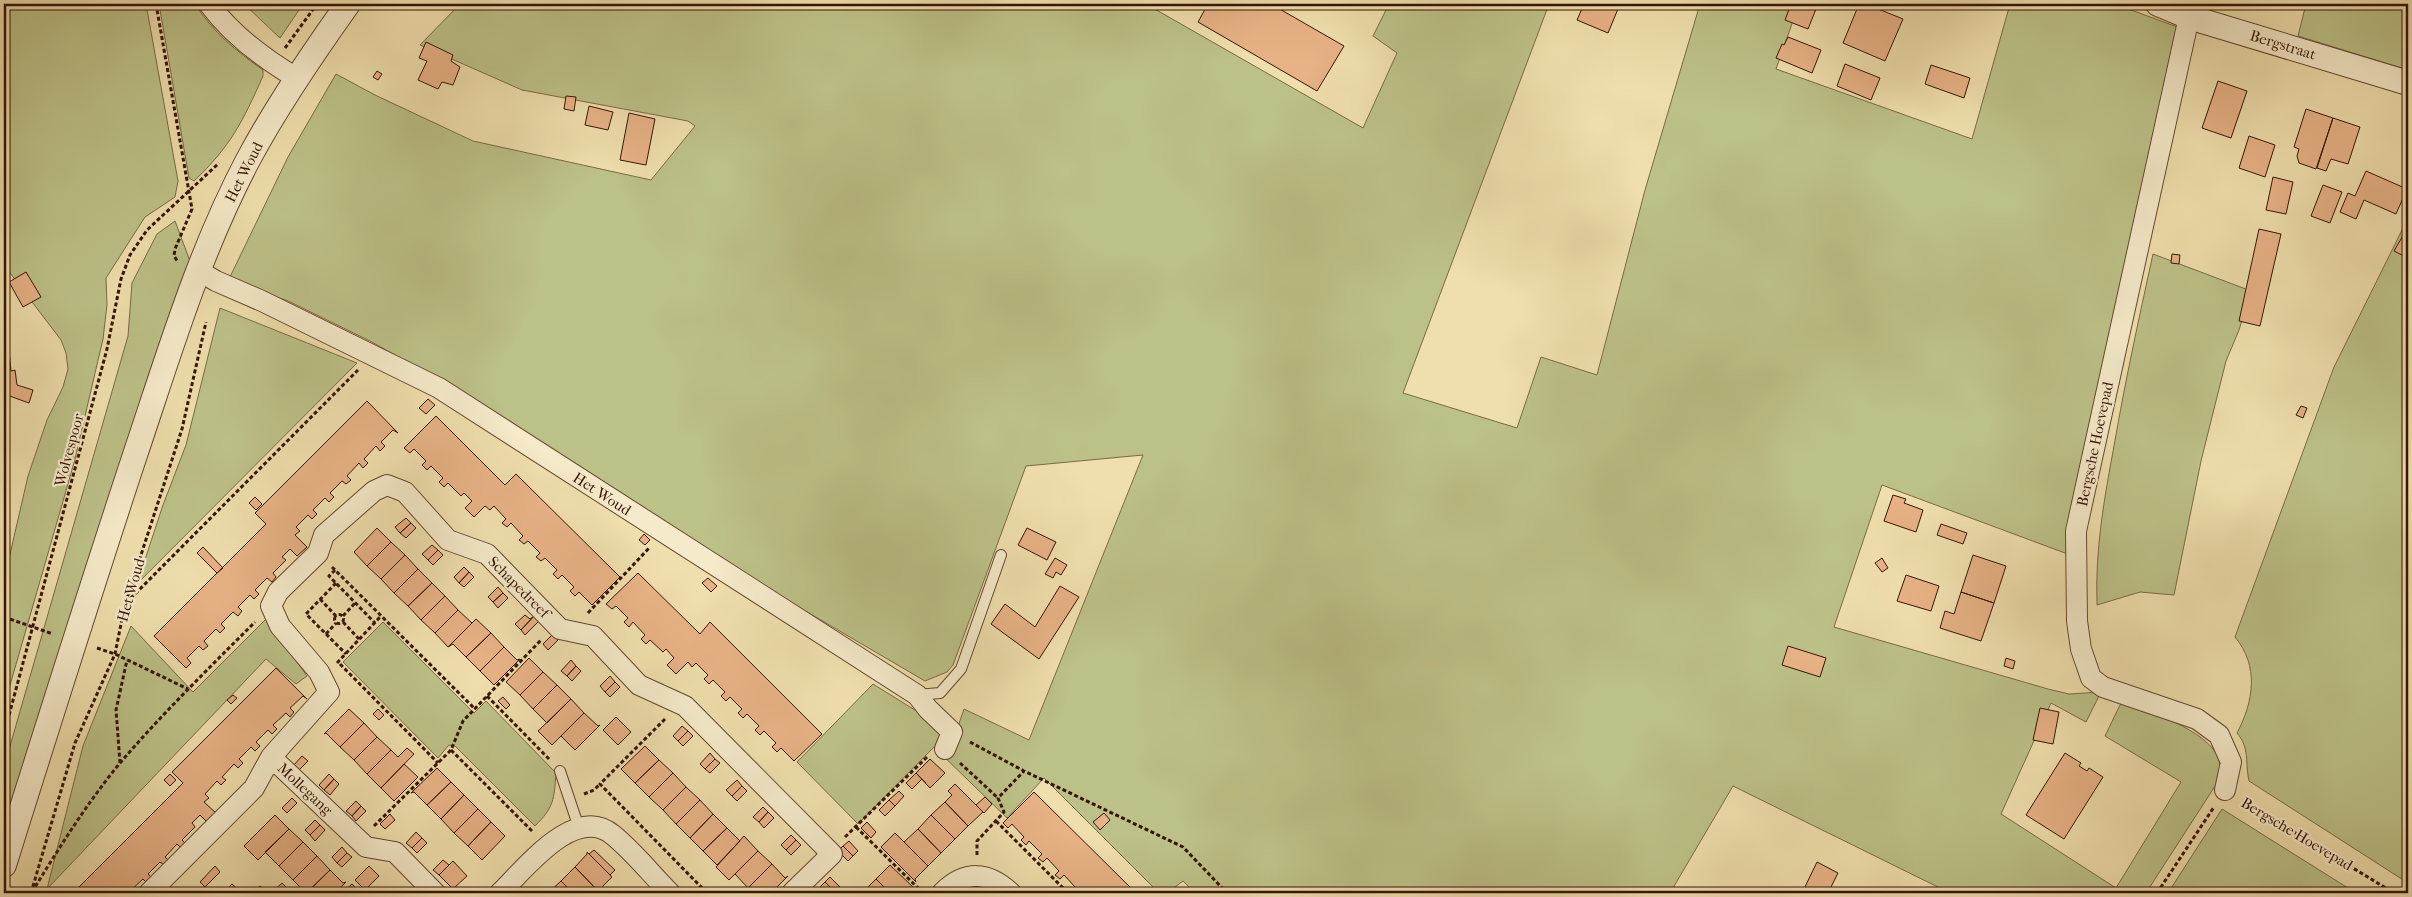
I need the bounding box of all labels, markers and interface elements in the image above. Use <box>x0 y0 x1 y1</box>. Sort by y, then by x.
street label: Bergstraat <box>2248 26 2319 64</box>
street label: Het Woud <box>221 138 267 205</box>
street label: Bergsche Hoevepad <box>2073 379 2117 508</box>
street label: Wolvespoor <box>50 411 88 490</box>
street label: Het Woud <box>570 469 635 520</box>
street label: Schapedreef <box>485 553 556 624</box>
street label: Het Woud <box>113 555 149 624</box>
street label: Mollegang <box>274 759 337 820</box>
street label: Bergsche Hoevepad <box>2238 794 2357 875</box>

